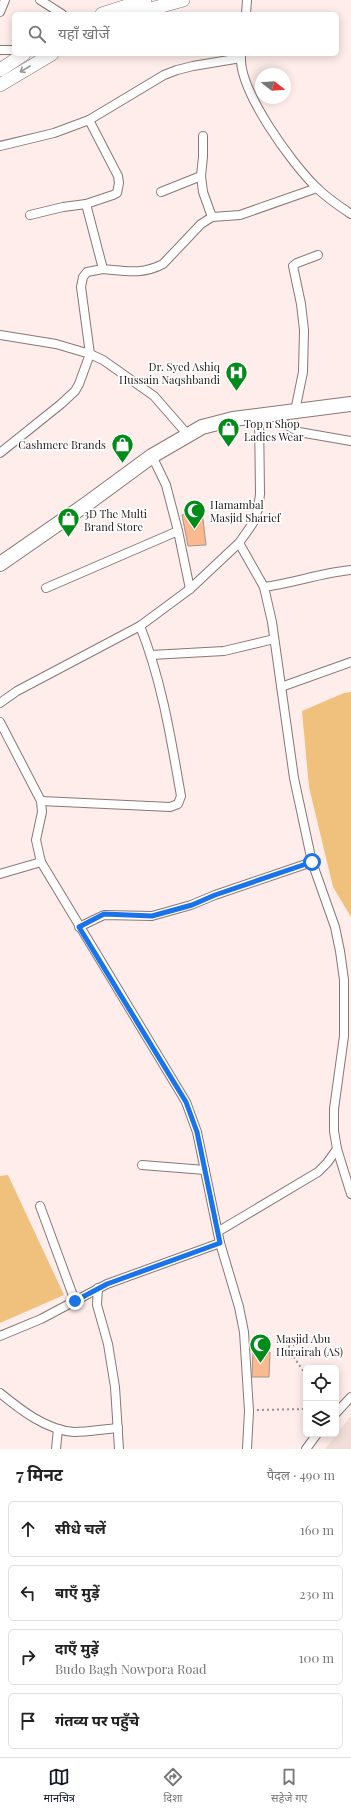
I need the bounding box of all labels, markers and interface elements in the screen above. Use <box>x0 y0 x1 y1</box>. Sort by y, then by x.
search box <box>12 12 339 56</box>
icon: search <box>26 23 48 45</box>
text: यहाँ खोजें <box>58 23 110 43</box>
one-way arrow <box>19 65 31 73</box>
north arrow <box>255 68 291 104</box>
place label: Dr. Syed Ashiq Hussain Naqshbandi <box>119 359 221 387</box>
hospital icon: Dr. Syed Ashiq Hussain Naqshbandi <box>223 359 249 392</box>
shop icon: Top n Shop Ladies Wear <box>215 416 241 449</box>
place label: Top n Shop Ladies Wear <box>244 416 304 444</box>
shop icon: Cashmere Brands <box>109 431 135 464</box>
place label: Cashmere Brands <box>18 437 106 452</box>
mosque icon: Hamambal Masjid Sharief <box>181 497 207 530</box>
place label: Hamambal Masjid Sharief <box>210 497 282 525</box>
shop icon: 3D The Multi Brand Store <box>56 506 82 539</box>
place label: 3D The Multi Brand Store <box>84 506 147 534</box>
route start <box>303 853 321 871</box>
route end <box>66 1292 84 1310</box>
mosque icon: Masjid Abu Hurairah (AS) <box>248 1331 274 1364</box>
place label: Masjid Abu Hurairah (AS) <box>276 1331 343 1359</box>
map controls <box>303 1365 339 1437</box>
button: locate <box>303 1365 339 1401</box>
button: layers <box>303 1401 339 1437</box>
text: 7 मिनट <box>16 1463 63 1485</box>
text: पैदल · 490 m <box>267 1466 335 1483</box>
icon: ahead <box>17 1518 39 1540</box>
text: सीधे चलें <box>55 1518 106 1538</box>
text: 160 m <box>300 1521 334 1538</box>
icon: left <box>17 1582 39 1604</box>
text: बाएँ मुड़ें <box>55 1582 100 1602</box>
text: 230 m <box>299 1585 334 1602</box>
text: दाएँ मुड़ें <box>55 1638 99 1658</box>
icon: right <box>17 1646 39 1668</box>
text: 100 m <box>299 1649 334 1666</box>
text: Budo Bagh Nowpora Road <box>55 1660 206 1677</box>
icon: arrive <box>17 1710 39 1732</box>
text: गंतव्य पर पहुँचे <box>55 1710 139 1730</box>
tab: मानचित्र <box>44 1766 75 1806</box>
tab: दिशा <box>162 1766 184 1806</box>
tab: सहेजे गए <box>271 1766 307 1806</box>

